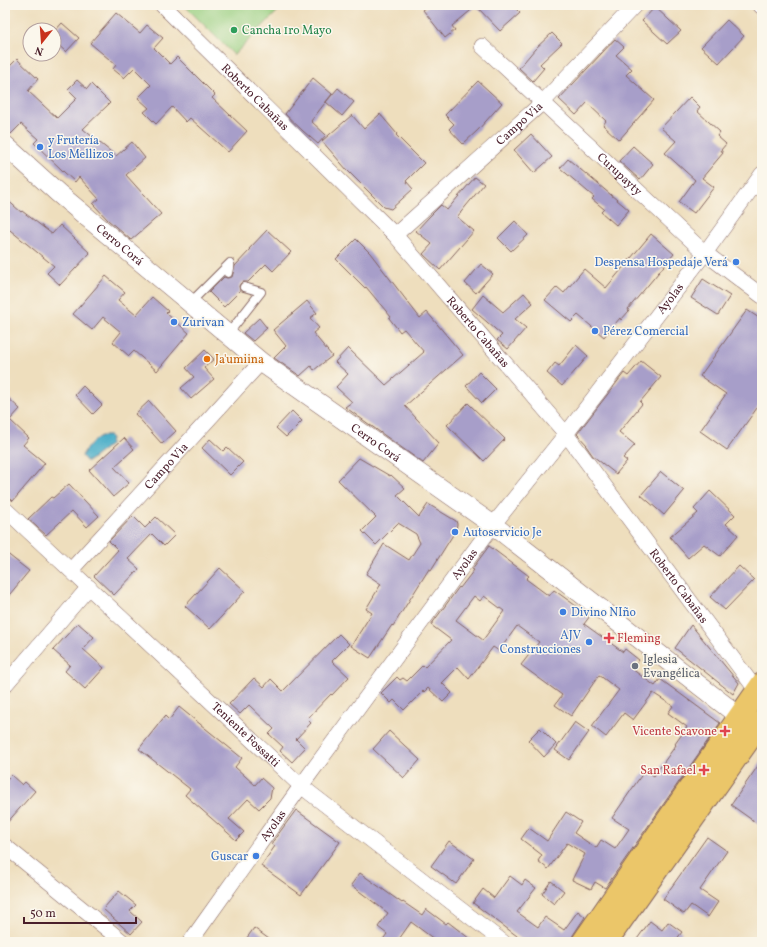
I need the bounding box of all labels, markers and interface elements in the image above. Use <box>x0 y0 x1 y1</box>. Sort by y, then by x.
north arrow <box>22 22 62 62</box>
place label: Cancha 1ro Mayo <box>242 23 332 39</box>
marker: Cancha 1ro Mayo <box>229 25 239 35</box>
text: N <box>33 42 46 58</box>
street label: Roberto Cabañas <box>217 61 292 135</box>
street label: Campo Vìa <box>493 99 547 149</box>
place label: y Frutería Los Mellizos <box>48 133 114 163</box>
marker: y Frutería Los Mellizos <box>35 142 45 152</box>
street label: Curupayty <box>593 150 646 200</box>
street label: Cerro Corá <box>92 221 147 270</box>
place label: Despensa Hospedaje Verá <box>594 255 728 271</box>
marker: Despensa Hospedaje Verá <box>731 257 741 267</box>
street label: Ayolas <box>654 280 688 318</box>
street label: Roberto Cabañas <box>442 293 513 371</box>
place label: Zurivan <box>182 315 224 331</box>
marker: Zurivan <box>169 317 179 327</box>
place label: Pérez Comercial <box>603 324 689 340</box>
marker: Pérez Comercial <box>590 326 600 336</box>
place label: Ja'umiina <box>215 352 264 368</box>
marker: Ja'umiina <box>202 354 212 364</box>
street label: Cerro Corá <box>347 420 403 467</box>
street label: Campo Vìa <box>141 440 192 493</box>
place label: Autoservicio Je <box>463 525 542 541</box>
marker: Autoservicio Je <box>450 527 460 537</box>
street label: Ayolas <box>448 546 482 584</box>
street label: Roberto Cabañas <box>645 546 711 627</box>
place label: Divino NIño <box>571 605 636 621</box>
marker: Divino NIño <box>558 607 568 617</box>
place label: AJV Construcciones <box>500 628 581 658</box>
place label: Fleming <box>617 631 661 647</box>
marker: Fleming <box>604 633 614 643</box>
marker: AJV Construcciones <box>584 637 594 647</box>
place label: Iglesia Evangélica <box>643 652 700 682</box>
marker: Iglesia Evangélica <box>630 661 640 671</box>
street label: Teniente Fossatti <box>208 699 283 771</box>
place label: Vicente Scavone <box>632 724 717 740</box>
marker: Vicente Scavone <box>720 726 730 736</box>
place label: San Rafael <box>640 763 696 779</box>
marker: San Rafael <box>699 765 709 775</box>
street label: Ayolas <box>257 807 290 845</box>
place label: Guscar <box>211 849 248 865</box>
marker: Guscar <box>251 851 261 861</box>
scale bar <box>24 899 136 925</box>
text: 50 m <box>30 906 56 922</box>

